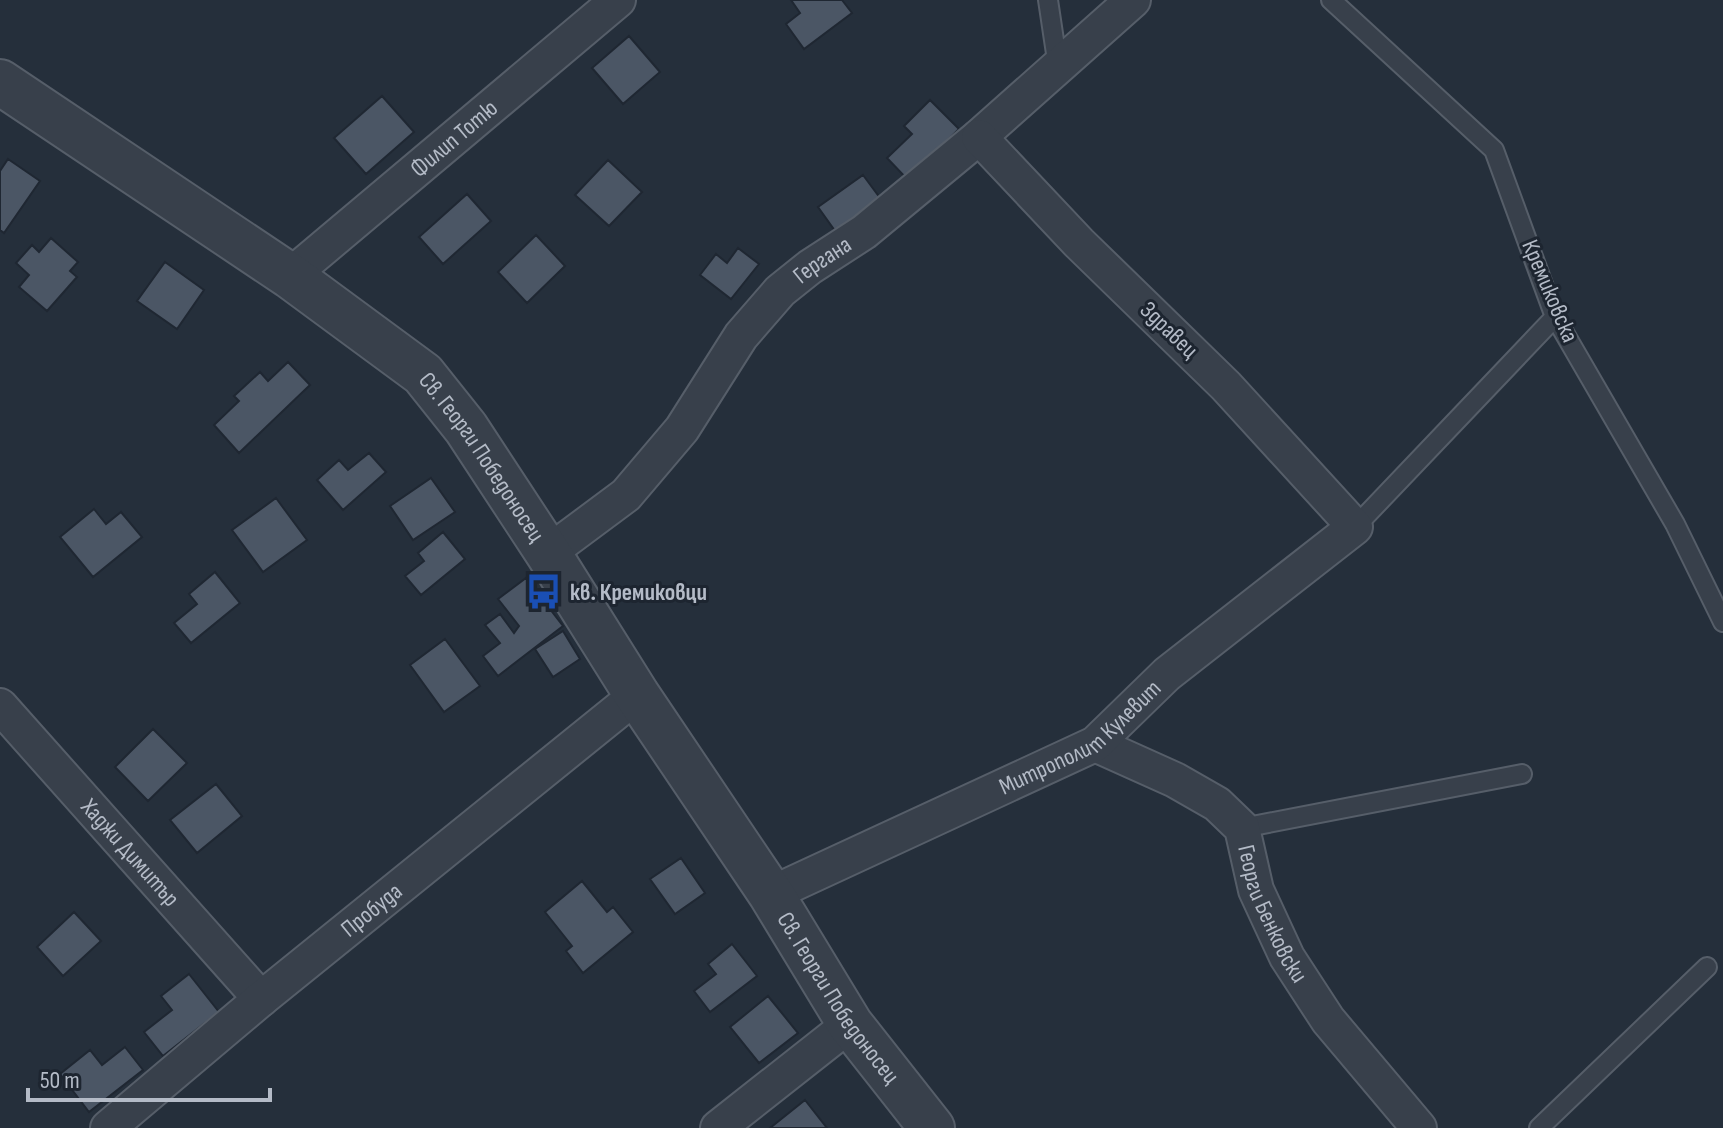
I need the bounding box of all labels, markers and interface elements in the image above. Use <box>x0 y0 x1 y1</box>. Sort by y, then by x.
street label: Филип Тотю <box>404 93 503 183</box>
street label: Гергана <box>787 230 857 290</box>
street label: Кремиковска <box>1515 235 1585 347</box>
street label: Здравец <box>1134 295 1204 365</box>
street label: Св. Георги Победоносец <box>413 366 551 547</box>
bus stop icon: кв. Кремиковци <box>525 573 563 611</box>
place label: кв. Кремиковци <box>570 578 707 607</box>
street label: Митрополит Кулевит <box>994 673 1167 801</box>
street label: Хаджи Димитър <box>74 792 186 912</box>
street label: Георги Бенковски <box>1232 842 1314 988</box>
street label: Пробуда <box>335 876 408 943</box>
street label: Св. Георги Победоносец <box>771 907 906 1090</box>
scale bar <box>28 1052 270 1102</box>
text: 50 m <box>40 1066 80 1095</box>

